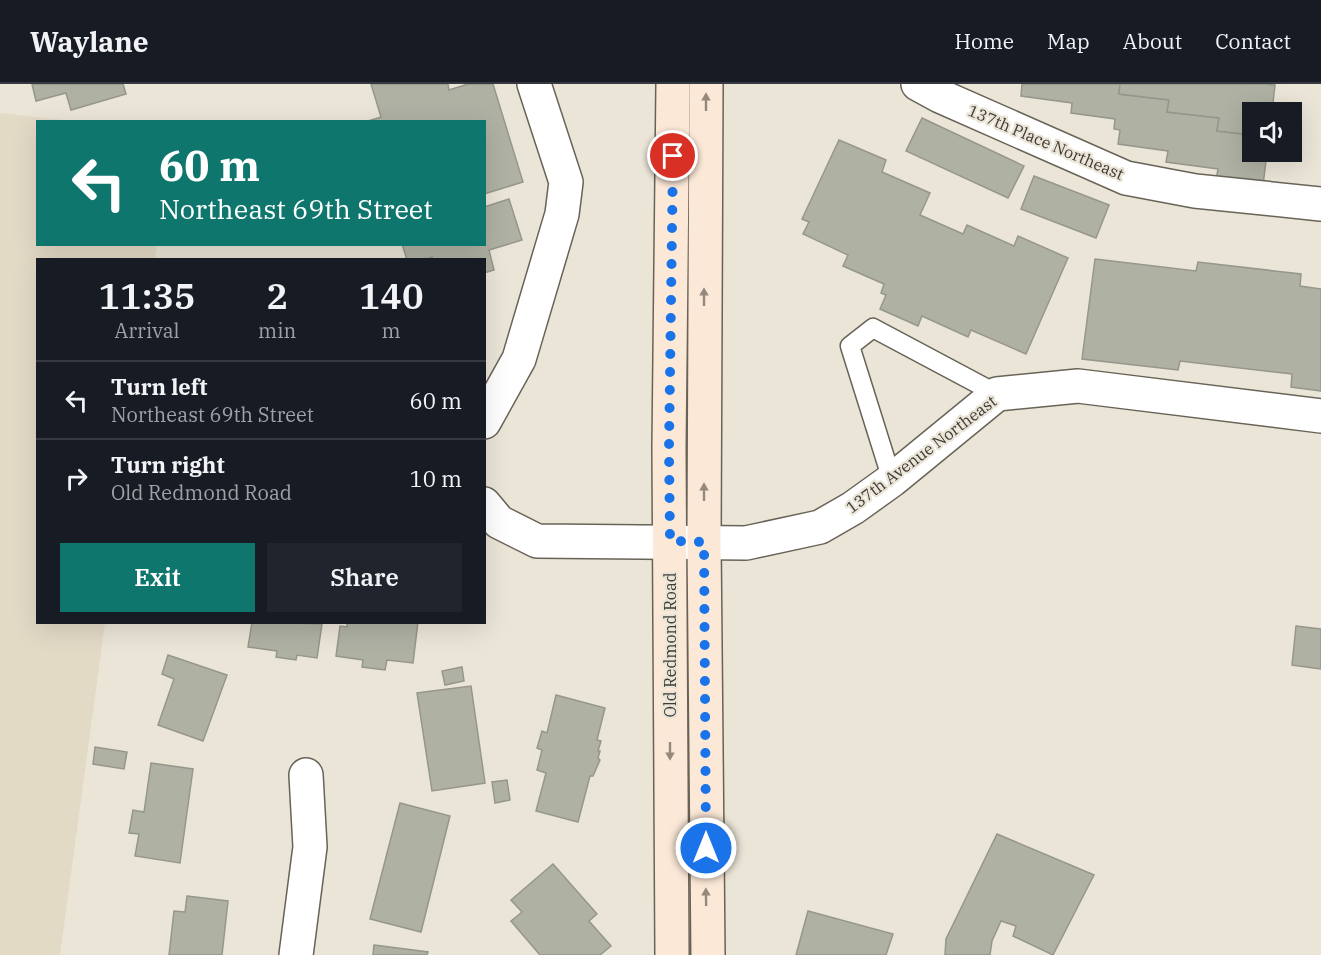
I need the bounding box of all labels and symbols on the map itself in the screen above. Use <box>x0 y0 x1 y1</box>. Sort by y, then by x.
one-way arrow <box>701 92 711 111</box>
street label: 137th Place Northeast <box>965 100 1127 184</box>
pin <box>647 130 698 181</box>
one-way arrow <box>699 287 709 306</box>
street label: 137th Avenue Northeast <box>842 391 1000 517</box>
one-way arrow <box>699 482 709 501</box>
street label: Old Redmond Road <box>660 572 680 717</box>
one-way arrow <box>665 742 675 761</box>
position arrow <box>674 816 738 880</box>
one-way arrow <box>701 887 711 906</box>

